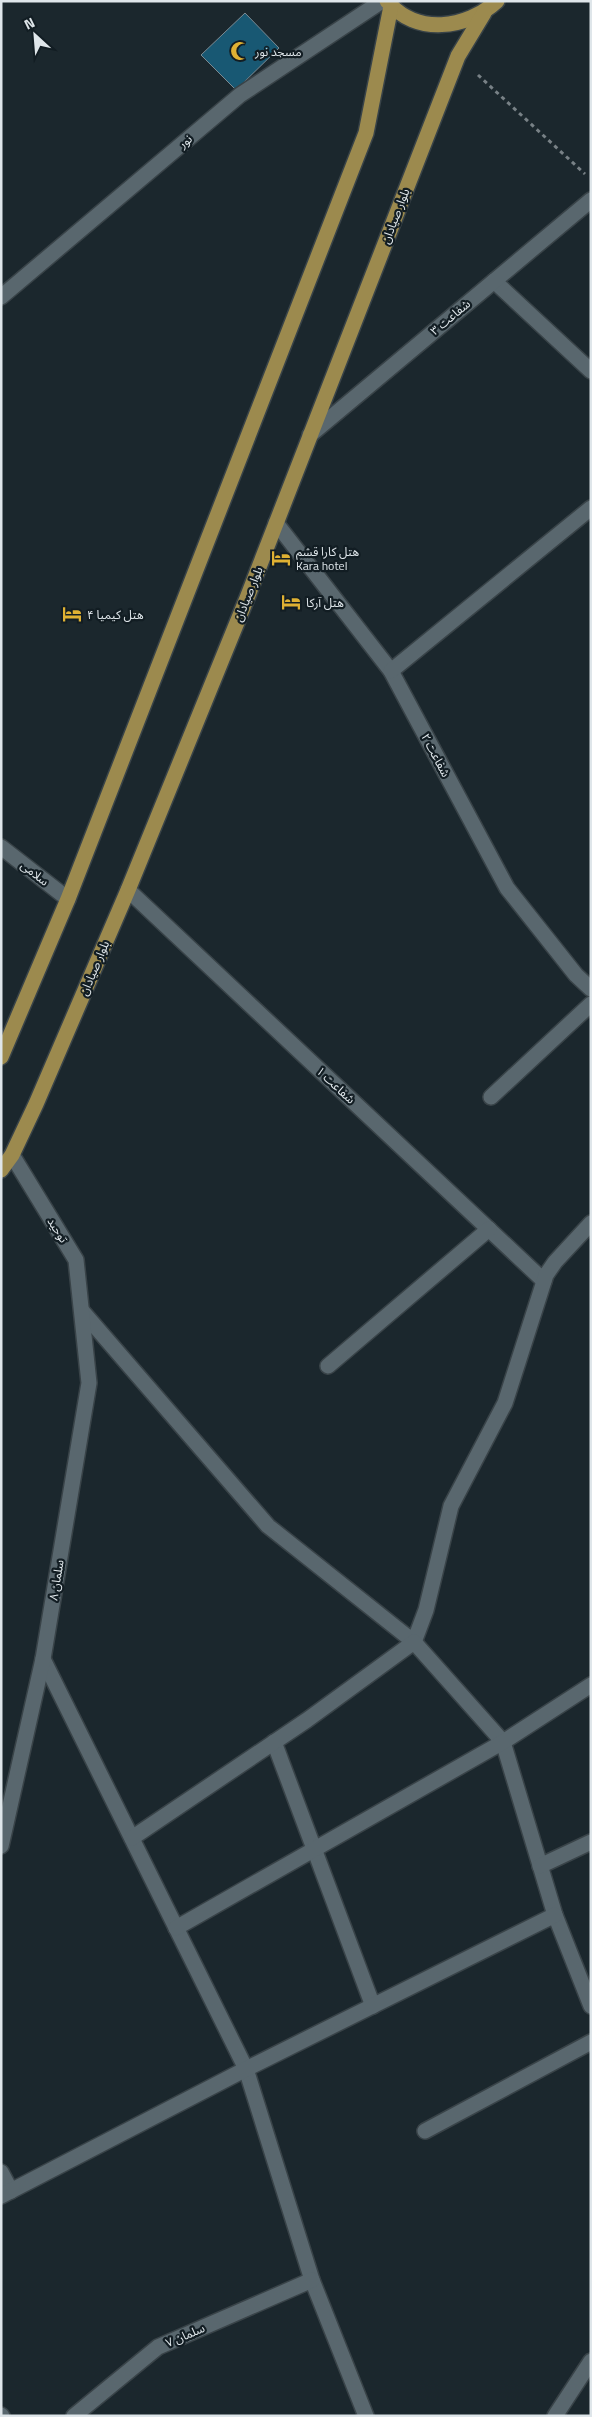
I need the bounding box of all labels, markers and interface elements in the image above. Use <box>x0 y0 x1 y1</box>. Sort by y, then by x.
north arrow <box>10 10 60 60</box>
text: N <box>20 11 38 34</box>
mosque icon: مسجد نور <box>229 40 251 62</box>
place label: مسجد نور <box>254 42 301 61</box>
street label: نور <box>173 129 196 153</box>
street label: بلوار صیادان <box>376 186 414 246</box>
street label: شفاعت ۳ <box>426 294 474 340</box>
place label: هتل کارا قشم Kara hotel <box>296 542 359 575</box>
hotel icon: هتل کارا قشم Kara hotel <box>270 547 292 569</box>
street label: بلوار صیادان <box>228 564 268 624</box>
hotel icon: هتل آرکا <box>280 591 302 613</box>
place label: هتل آرکا <box>306 593 344 612</box>
hotel icon: هتل کیمیا ۴ <box>61 603 83 625</box>
place label: هتل کیمیا ۴ <box>87 605 144 624</box>
street label: شفاعت ۲ <box>416 730 456 780</box>
street label: سلامی <box>17 856 53 890</box>
street label: بلوار صیادان <box>74 938 114 998</box>
street label: شفاعت ۱ <box>312 1062 360 1108</box>
street label: توحید <box>43 1213 74 1247</box>
street label: سلمان ۸ <box>43 1558 69 1602</box>
street label: سلمان ۷ <box>162 2318 208 2352</box>

